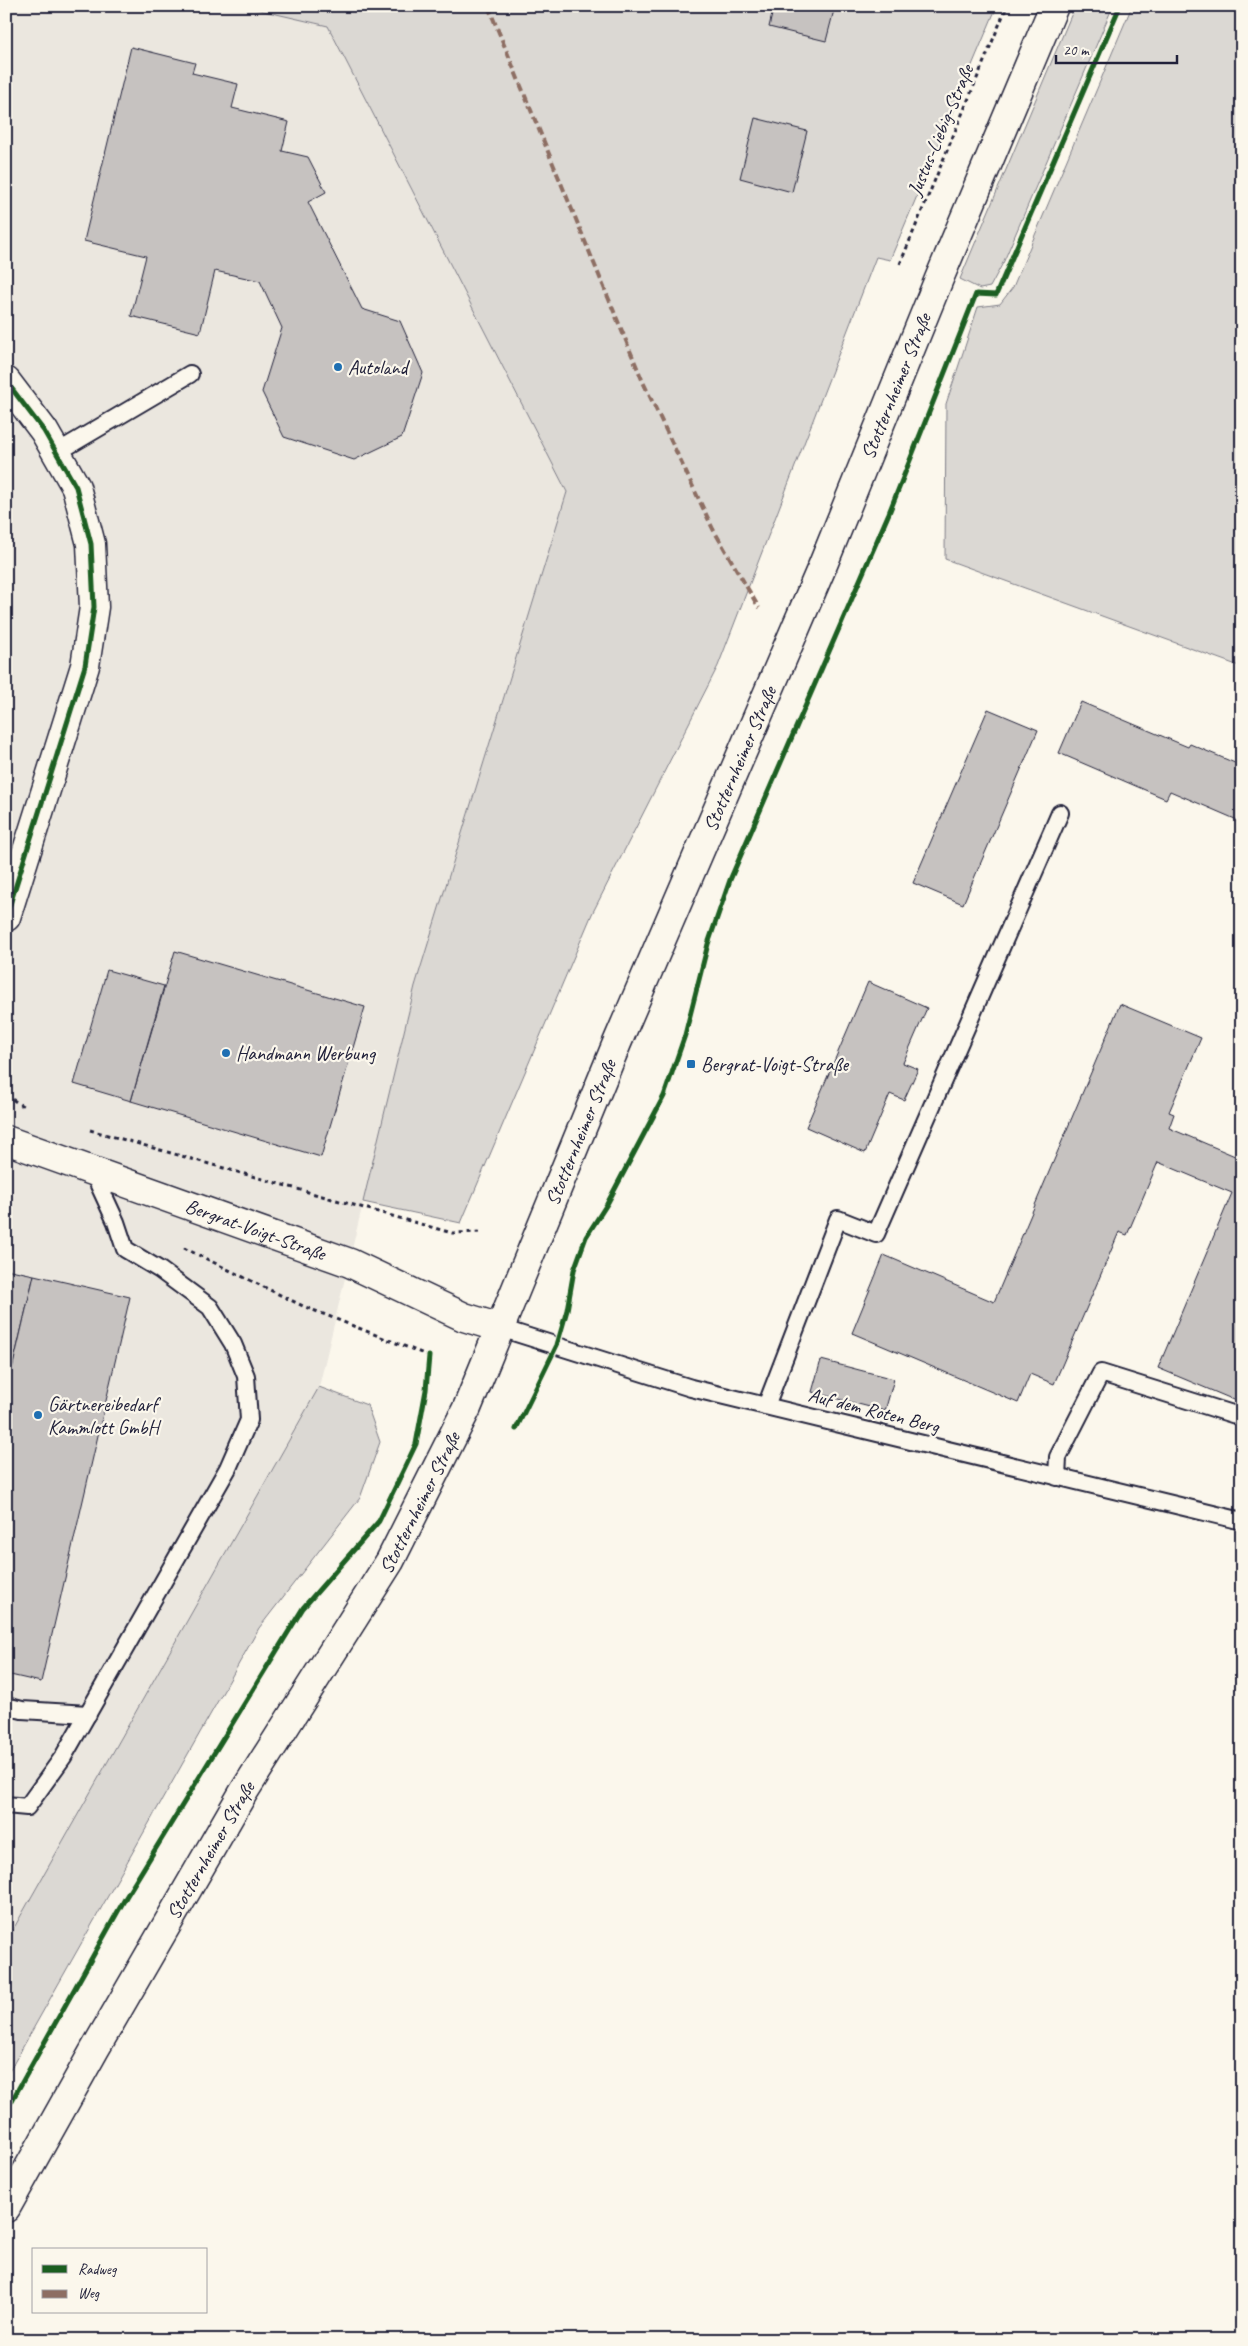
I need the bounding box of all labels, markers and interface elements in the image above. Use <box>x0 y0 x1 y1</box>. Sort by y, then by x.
scale bar <box>1056 32 1177 64</box>
text: 20 m <box>1063 41 1090 60</box>
street label: Justus-Liebig-Straße <box>901 60 980 200</box>
street label: Stotternheimer Straße <box>855 308 937 463</box>
place label: Autoland <box>348 355 410 380</box>
marker: Autoland <box>332 361 344 373</box>
street label: Stotternheimer Straße <box>698 681 783 835</box>
place label: Handmann Werbung <box>236 1041 377 1066</box>
marker: Handmann Werbung <box>220 1047 232 1059</box>
place label: Bergrat-Voigt-Straße <box>701 1052 849 1077</box>
street label: Stotternheimer Straße <box>540 1055 622 1209</box>
marker: Bergrat-Voigt-Straße <box>685 1058 697 1070</box>
street label: Bergrat-Voigt-Straße <box>182 1193 330 1267</box>
street label: Auf dem Roten Berg <box>806 1382 943 1439</box>
place label: Gärtnereibedarf Kammlott GmbH <box>48 1392 162 1440</box>
marker: Gärtnereibedarf Kammlott GmbH <box>32 1409 44 1421</box>
street label: Stotternheimer Straße <box>373 1427 467 1578</box>
street label: Stotternheimer Straße <box>161 1775 261 1924</box>
legend <box>32 2248 208 2314</box>
text: Radweg <box>78 2260 118 2279</box>
text: Weg <box>78 2284 100 2303</box>

